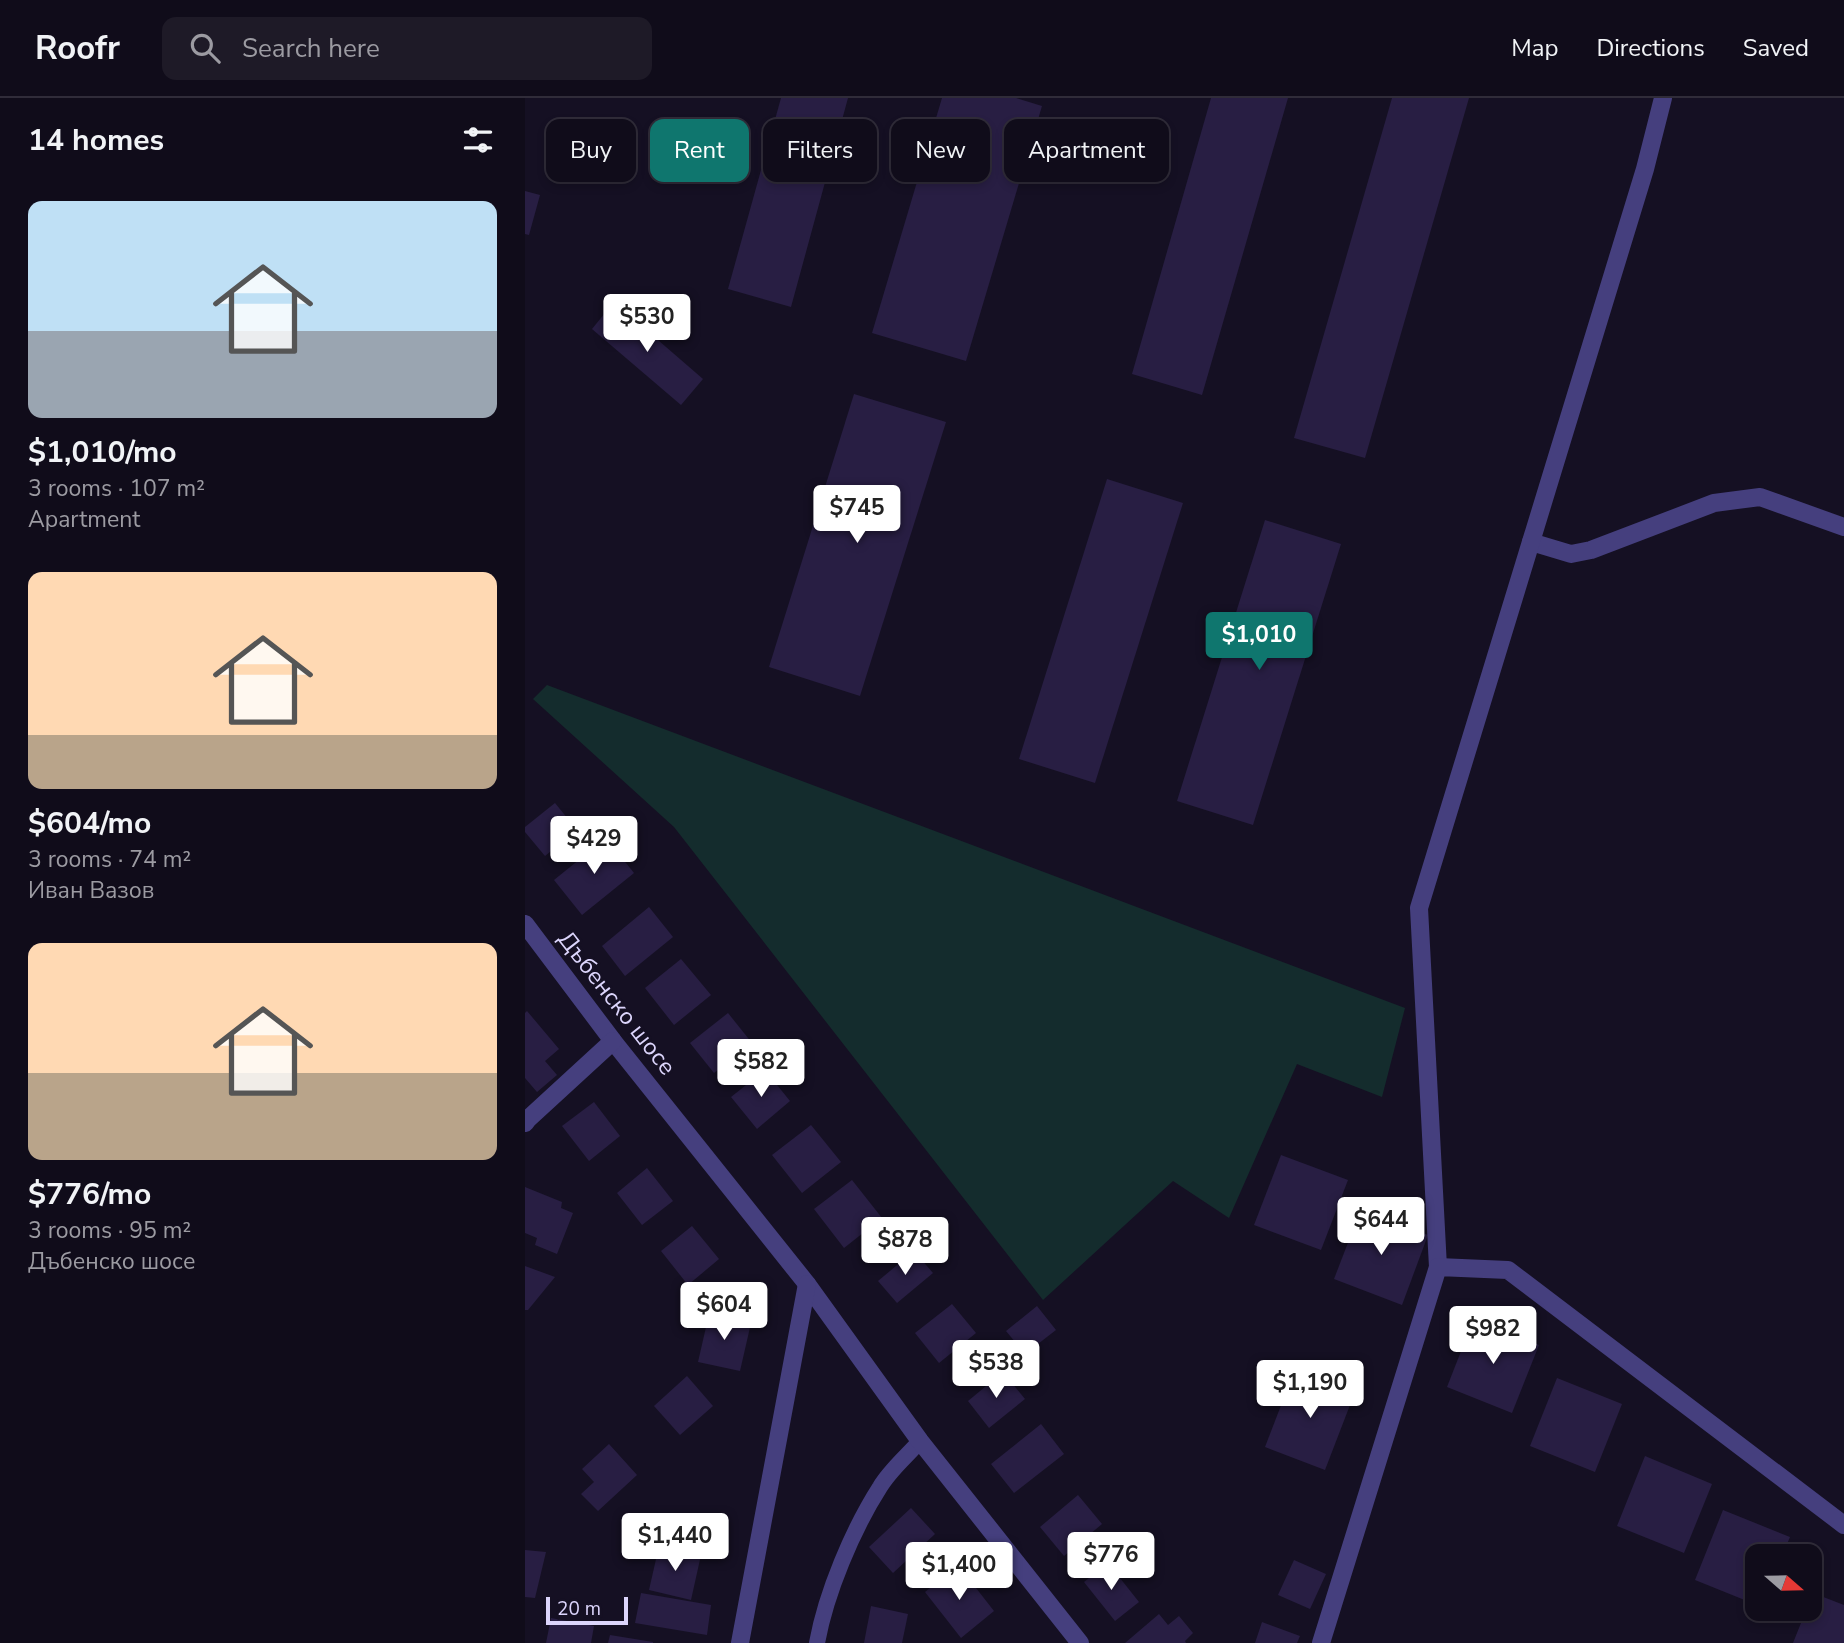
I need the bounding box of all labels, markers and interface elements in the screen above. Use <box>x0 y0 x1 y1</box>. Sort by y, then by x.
search box <box>162 17 652 80</box>
text: Roofr <box>35 26 120 71</box>
icon: search <box>186 29 224 67</box>
text: Search here <box>242 31 380 66</box>
text: Map <box>1511 32 1558 64</box>
text: Directions <box>1596 32 1705 64</box>
text: Saved <box>1743 32 1809 64</box>
chip: Buy <box>546 119 636 182</box>
chip: Rent <box>650 119 749 182</box>
chip: Filters <box>763 119 877 182</box>
chip: New <box>891 119 990 182</box>
chip: Apartment <box>1004 119 1169 182</box>
text: 14 homes <box>28 120 164 161</box>
icon: filters <box>459 121 497 159</box>
icon: home <box>200 246 326 372</box>
pin: $530 <box>606 294 688 354</box>
text: $530 <box>619 301 675 332</box>
text: $1,010/mo <box>28 432 177 473</box>
text: 3 rooms · 107 m² <box>28 473 205 504</box>
pin: $745 <box>816 486 898 545</box>
text: $745 <box>829 492 885 523</box>
text: Apartment <box>28 504 140 535</box>
pin: $1,010 <box>1202 612 1316 672</box>
icon: home <box>200 617 326 743</box>
text: $1,010 <box>1222 619 1296 650</box>
text: $604/mo <box>28 803 151 844</box>
pin: $429 <box>553 816 635 876</box>
text: $429 <box>566 823 622 854</box>
text: 3 rooms · 74 m² <box>28 844 191 875</box>
text: Иван Вазов <box>28 875 154 906</box>
street label: Дъбенско шосе <box>551 924 683 1082</box>
icon: home <box>200 988 326 1114</box>
pin: $582 <box>720 1040 802 1099</box>
text: $582 <box>733 1046 789 1077</box>
text: $776/mo <box>28 1174 151 1215</box>
pin: $644 <box>1340 1198 1422 1257</box>
text: $644 <box>1353 1204 1409 1235</box>
text: 3 rooms · 95 m² <box>28 1215 191 1246</box>
pin: $878 <box>864 1218 946 1277</box>
text: $878 <box>877 1224 933 1255</box>
text: Дъбенско шосе <box>28 1246 195 1277</box>
pin: $604 <box>683 1282 765 1342</box>
text: $604 <box>696 1289 752 1320</box>
pin: $982 <box>1452 1306 1534 1366</box>
text: $982 <box>1465 1313 1521 1344</box>
pin: $538 <box>955 1340 1037 1400</box>
text: $538 <box>968 1347 1024 1378</box>
pin: $1,190 <box>1253 1360 1367 1420</box>
text: $1,190 <box>1273 1367 1347 1398</box>
pin: $1,440 <box>618 1514 732 1573</box>
text: $1,440 <box>638 1520 712 1551</box>
pin: $776 <box>1070 1532 1152 1592</box>
text: $776 <box>1083 1539 1139 1570</box>
pin: $1,400 <box>902 1542 1016 1602</box>
north arrow <box>1745 1544 1822 1620</box>
map controls <box>1745 1544 1822 1621</box>
text: $1,400 <box>922 1549 996 1580</box>
scale bar <box>546 1594 628 1626</box>
text: 20 m <box>557 1596 601 1622</box>

